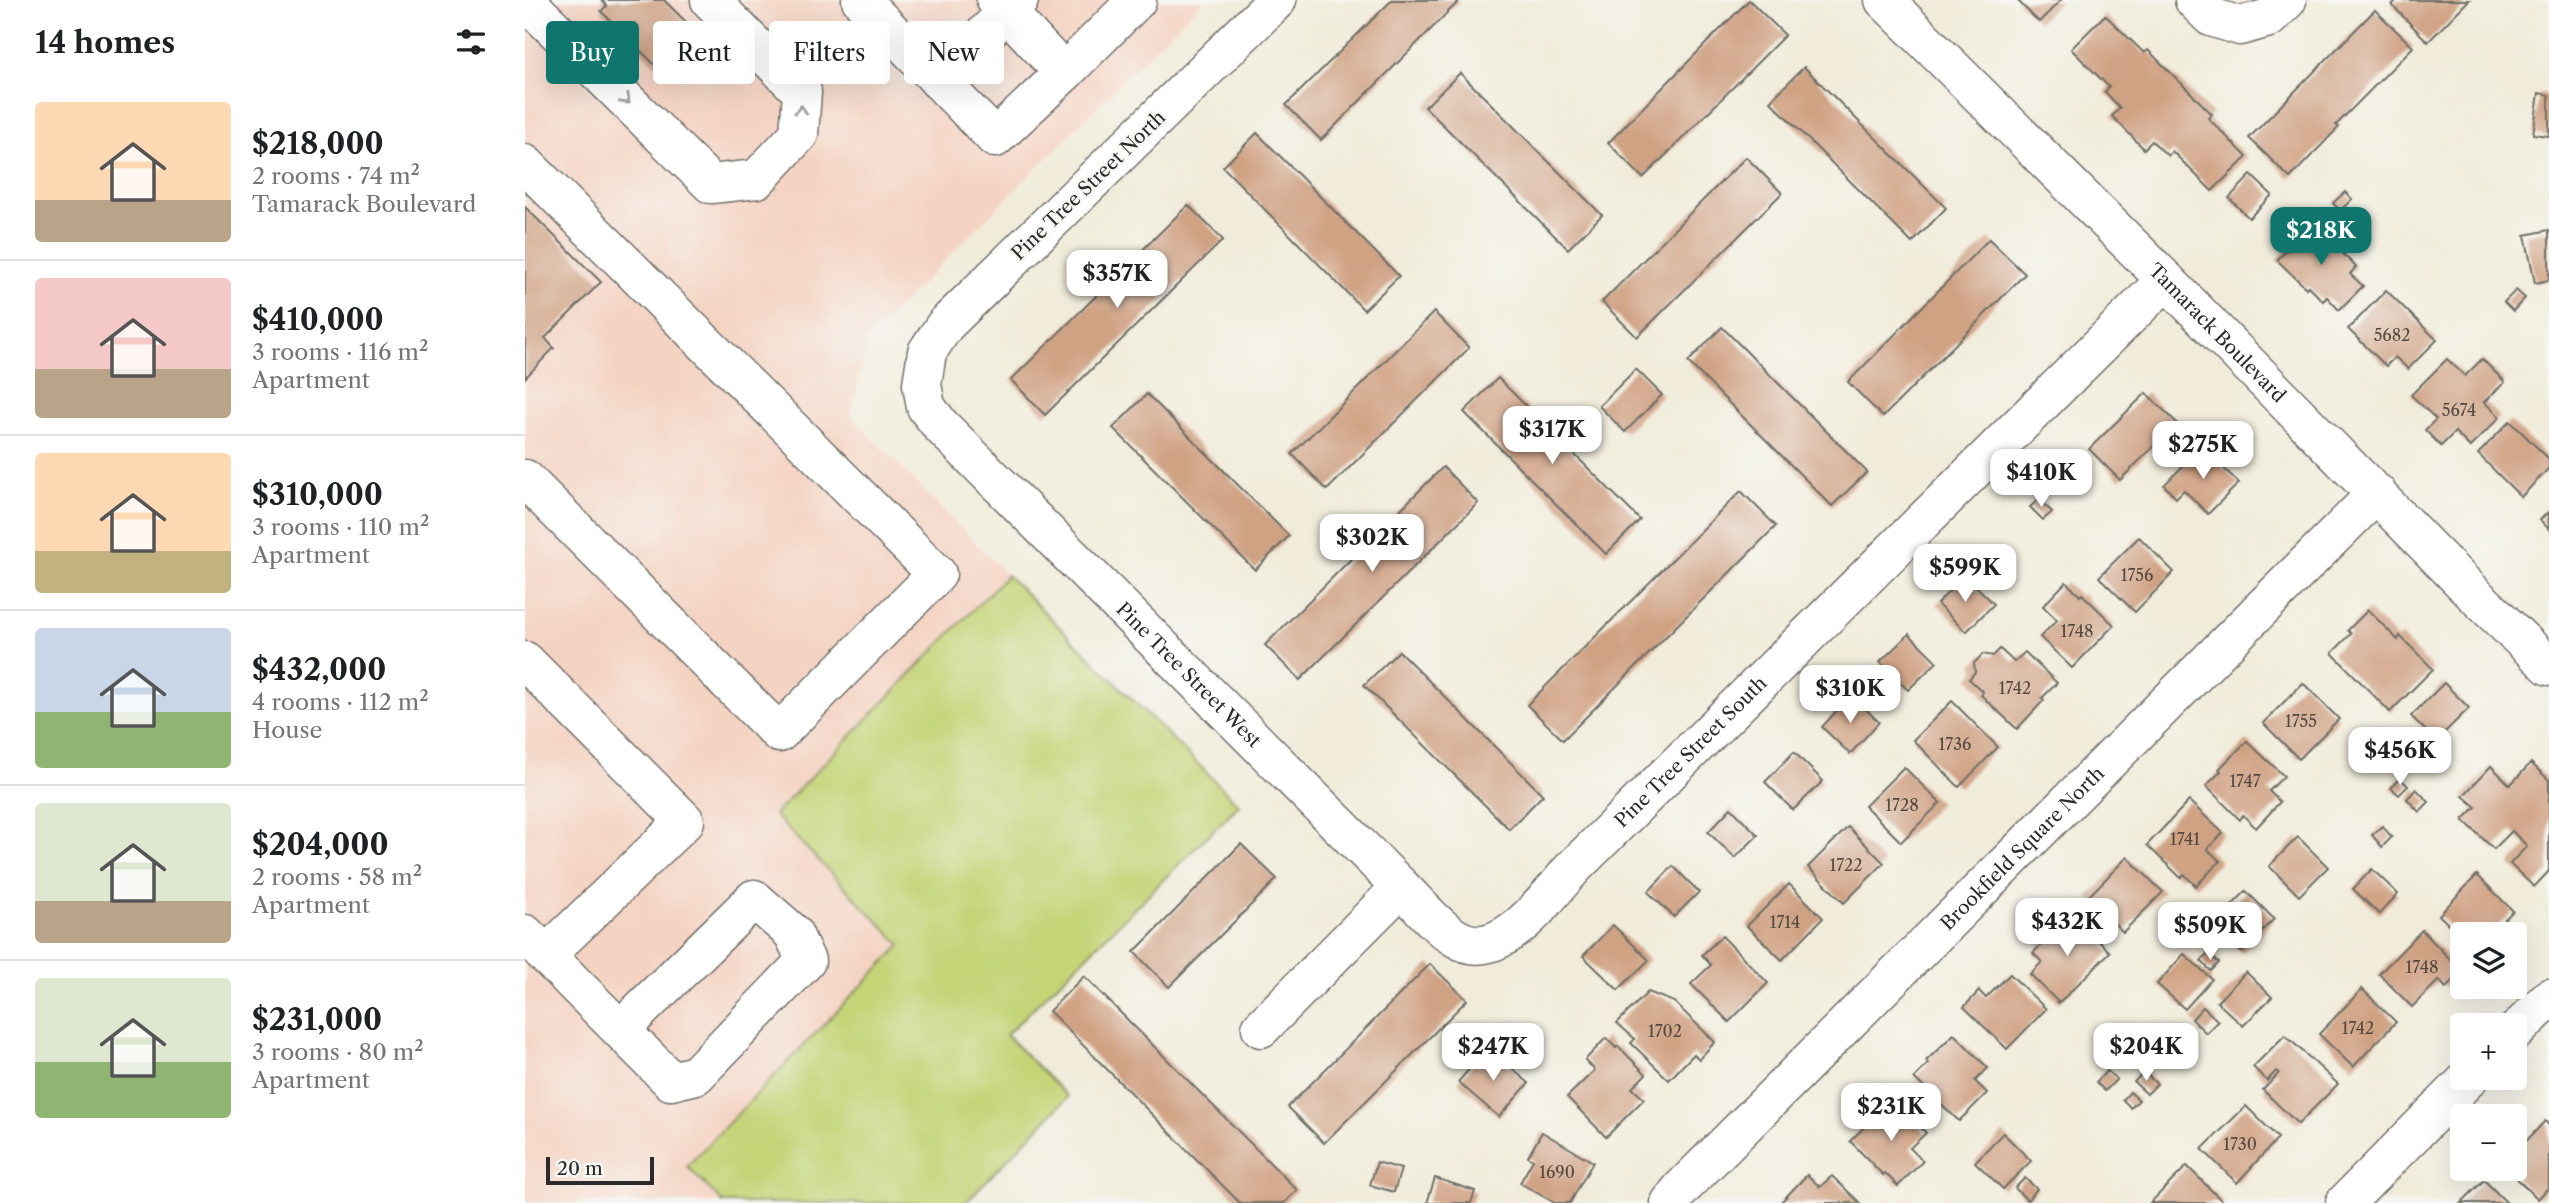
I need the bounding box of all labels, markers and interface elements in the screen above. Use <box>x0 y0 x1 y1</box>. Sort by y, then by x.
chip: Buy <box>546 21 639 84</box>
chip: Rent <box>653 21 755 84</box>
chip: Filters <box>769 21 890 84</box>
chip: New <box>904 21 1004 84</box>
icon: filters <box>452 23 490 61</box>
text: 14 homes <box>35 24 175 61</box>
one-way arrow <box>618 91 631 104</box>
one-way arrow <box>793 104 808 115</box>
street label: Pine Tree Street North <box>1007 106 1170 265</box>
text: $218,000 <box>252 125 384 162</box>
icon: home <box>91 130 175 214</box>
text: 2 rooms · 74 m² <box>252 162 420 190</box>
text: Tamarack Boulevard <box>252 190 476 218</box>
pin: $218K <box>2272 208 2370 267</box>
text: $218K <box>2286 216 2356 244</box>
pin: $357K <box>1068 250 1166 310</box>
text: $357K <box>1083 259 1151 287</box>
street label: Tamarack Boulevard <box>2144 259 2291 407</box>
text: $410,000 <box>252 301 384 338</box>
icon: home <box>91 306 175 390</box>
house number: 5682 <box>2374 325 2410 345</box>
text: 3 rooms · 116 m² <box>252 338 428 366</box>
text: Apartment <box>252 366 370 394</box>
house number: 5674 <box>2442 400 2476 420</box>
pin: $317K <box>1503 406 1601 466</box>
text: $317K <box>1519 415 1585 443</box>
pin: $275K <box>2154 421 2252 481</box>
text: $275K <box>2168 430 2238 458</box>
pin: $410K <box>1992 449 2090 509</box>
text: $410K <box>2006 458 2076 486</box>
text: $310,000 <box>252 476 383 513</box>
icon: home <box>91 481 175 565</box>
text: 3 rooms · 110 m² <box>252 513 429 541</box>
pin: $302K <box>1323 514 1421 574</box>
text: $302K <box>1336 523 1408 551</box>
text: Apartment <box>252 541 370 569</box>
pin: $599K <box>1916 544 2014 604</box>
text: $599K <box>1929 553 2001 581</box>
house number: 1756 <box>2121 565 2153 585</box>
street label: Pine Tree Street West <box>1111 597 1266 752</box>
house number: 1748 <box>2061 621 2093 641</box>
text: $432,000 <box>252 651 386 688</box>
icon: home <box>91 656 175 740</box>
pin: $310K <box>1801 666 1899 725</box>
street label: Pine Tree Street South <box>1610 672 1772 832</box>
text: $310K <box>1815 674 1885 702</box>
house number: 1742 <box>1999 678 2031 698</box>
text: 4 rooms · 112 m² <box>252 688 429 716</box>
house number: 1755 <box>2285 711 2317 731</box>
text: House <box>252 716 322 744</box>
pin: $456K <box>2351 728 2449 787</box>
house number: 1736 <box>1939 734 1971 754</box>
text: $456K <box>2364 736 2436 764</box>
street label: Brookfield Square North <box>1936 762 2109 935</box>
house number: 1747 <box>2229 771 2261 791</box>
house number: 1728 <box>1885 795 1919 815</box>
text: $204,000 <box>252 826 389 863</box>
house number: 1741 <box>2170 829 2200 849</box>
icon: home <box>91 831 175 915</box>
house number: 1722 <box>1829 855 1863 875</box>
text: 2 rooms · 58 m² <box>252 863 422 891</box>
text: Apartment <box>252 891 370 919</box>
pin: $432K <box>2018 898 2116 958</box>
pin: $509K <box>2161 902 2259 962</box>
text: $432K <box>2031 907 2103 935</box>
text: $509K <box>2174 911 2246 939</box>
house number: 1714 <box>1770 912 1800 932</box>
map controls <box>2450 922 2527 1181</box>
button: layers <box>2450 922 2527 999</box>
house number: 1748 <box>2406 957 2438 977</box>
text: $231,000 <box>252 1001 382 1038</box>
icon: home <box>91 1006 175 1090</box>
button: + <box>2450 1013 2527 1090</box>
house number: 1742 <box>2342 1018 2374 1038</box>
house number: 1702 <box>1648 1021 1682 1041</box>
pin: $247K <box>1444 1024 1542 1083</box>
pin: $204K <box>2097 1024 2195 1083</box>
text: $247K <box>1458 1032 1528 1060</box>
text: $204K <box>2109 1032 2183 1060</box>
text: 3 rooms · 80 m² <box>252 1038 424 1066</box>
text: Apartment <box>252 1066 370 1094</box>
pin: $231K <box>1842 1084 1940 1143</box>
text: $231K <box>1857 1092 1925 1120</box>
button: − <box>2450 1104 2527 1181</box>
house number: 1730 <box>2223 1134 2257 1154</box>
scale bar <box>546 1154 655 1186</box>
text: 20 m <box>557 1157 603 1180</box>
house number: 1690 <box>1539 1162 1575 1182</box>

